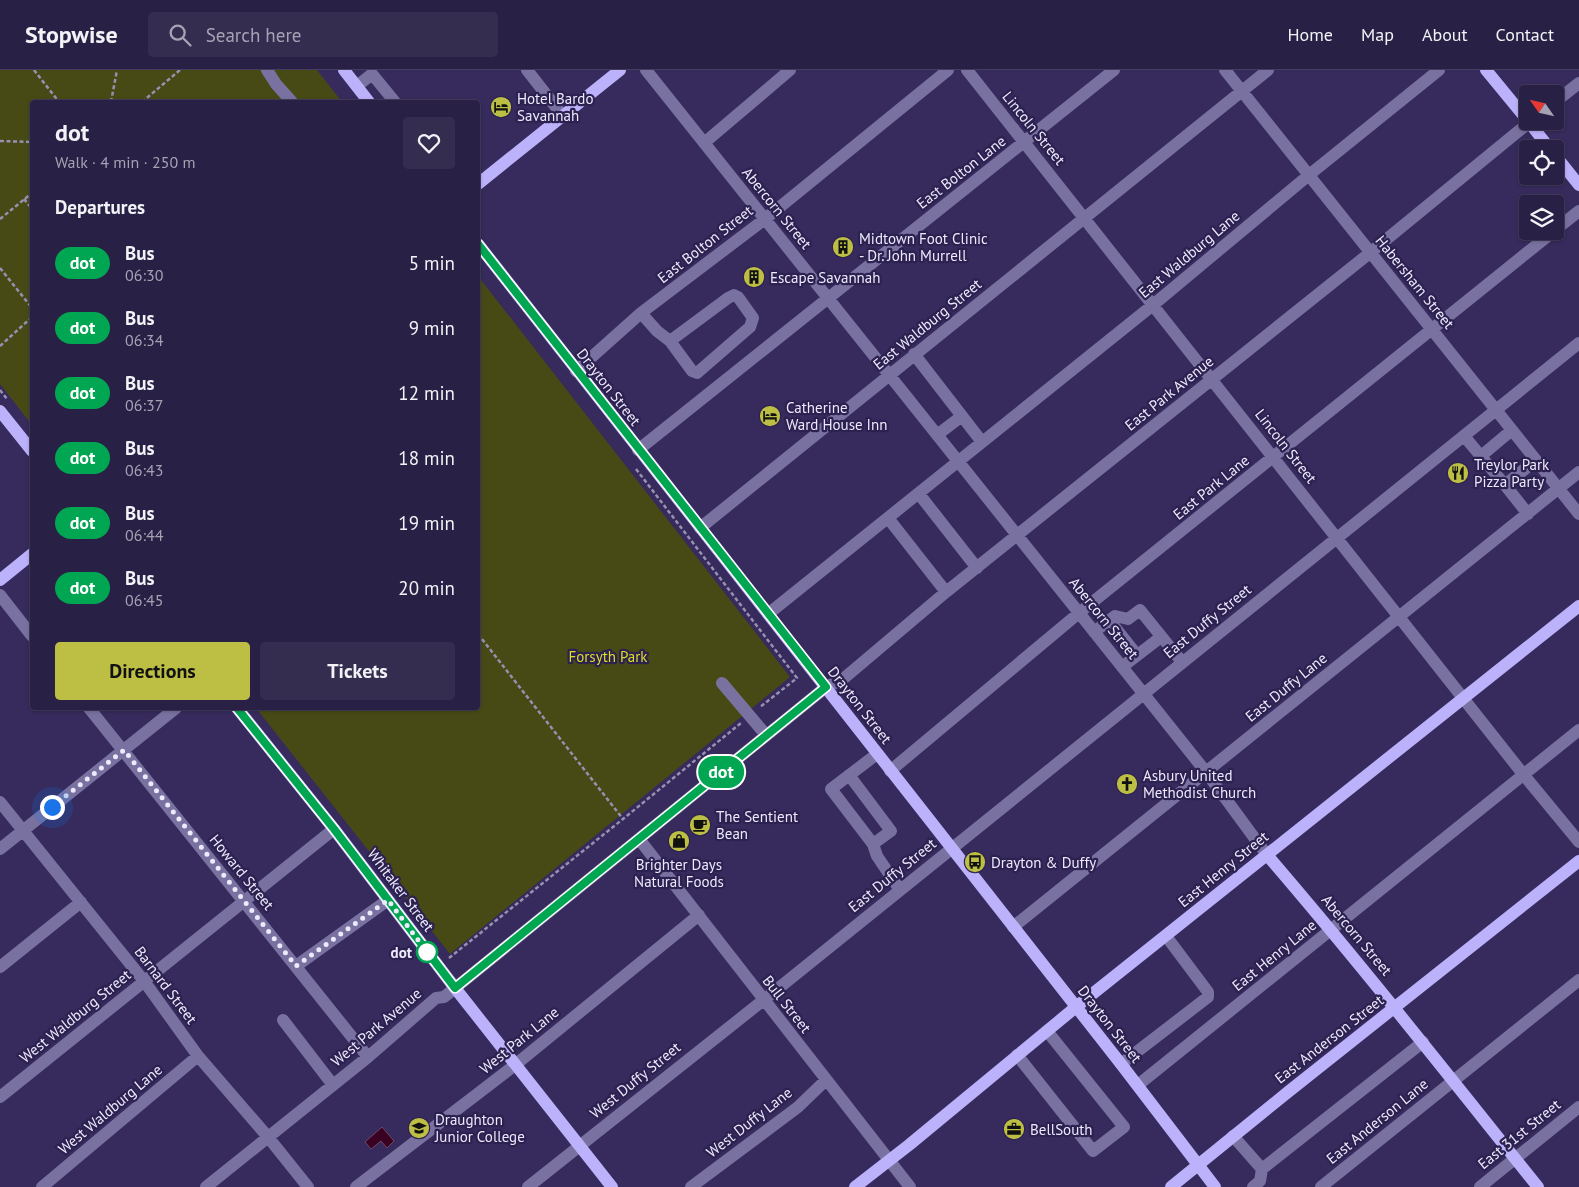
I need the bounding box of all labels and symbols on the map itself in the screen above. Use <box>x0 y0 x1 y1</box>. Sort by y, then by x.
north arrow <box>1519 85 1564 130</box>
street label: Lincoln Street <box>999 87 1069 169</box>
place label: Hotel Bardo Savannah <box>517 89 593 125</box>
hotel icon: Hotel Bardo Savannah <box>489 95 513 119</box>
street label: East Bolton Lane <box>913 131 1009 213</box>
street label: Abercorn Street <box>738 163 816 253</box>
street label: East Bolton Street <box>654 201 756 287</box>
street label: East Waldburg Lane <box>1134 206 1244 302</box>
place label: Midtown Foot Clinic - Dr. John Murrell <box>859 229 988 265</box>
street label: Habersham Street <box>1371 231 1459 333</box>
building icon: Midtown Foot Clinic - Dr. John Murrell <box>831 235 855 259</box>
building icon: Escape Savannah <box>742 265 766 289</box>
place label: Escape Savannah <box>770 268 880 287</box>
street label: East Waldburg Street <box>869 274 985 374</box>
street label: Drayton Street <box>573 345 645 429</box>
street label: East Park Avenue <box>1121 352 1217 434</box>
place label: Catherine Ward House Inn <box>786 398 887 434</box>
hotel icon: Catherine Ward House Inn <box>758 404 782 428</box>
street label: Lincoln Street <box>1251 405 1321 487</box>
street label: East Park Lane <box>1169 450 1253 524</box>
place label: Treylor Park Pizza Party <box>1474 455 1550 491</box>
restaurant icon: Treylor Park Pizza Party <box>1446 461 1470 485</box>
street label: Abercorn Street <box>1065 573 1143 663</box>
street label: East Duffy Street <box>1159 580 1255 662</box>
park label: Forsyth Park <box>568 647 648 666</box>
street label: East Duffy Lane <box>1241 648 1331 726</box>
street label: Drayton Street <box>824 663 896 747</box>
line badge: dot <box>692 756 750 788</box>
place label: Asbury United Methodist Church <box>1143 766 1256 802</box>
church icon: Asbury United Methodist Church <box>1115 772 1139 796</box>
your location <box>40 795 65 820</box>
place label: The Sentient Bean <box>716 807 798 843</box>
cafe icon: The Sentient Bean <box>688 813 712 837</box>
street label: East Henry Street <box>1174 827 1272 911</box>
shop icon: Brighter Days Natural Foods <box>667 829 691 853</box>
street label: Howard Street <box>206 830 278 914</box>
street label: East Duffy Street <box>844 834 940 916</box>
street label: Whitaker Street <box>364 845 438 935</box>
bus stop icon: Drayton & Duffy <box>963 850 987 874</box>
place label: Drayton & Duffy <box>991 853 1096 872</box>
place label: Brighter Days Natural Foods <box>634 855 724 891</box>
street label: Abercorn Street <box>1318 891 1396 979</box>
street label: East Henry Lane <box>1228 915 1320 995</box>
marker: dot <box>416 941 438 963</box>
street label: Barnard Street <box>131 942 201 1028</box>
place label: dot <box>391 943 413 962</box>
street label: West Waldburg Street <box>15 965 135 1067</box>
street label: Bull Street <box>759 971 815 1037</box>
street label: Drayton Street <box>1074 982 1146 1066</box>
street label: West Park Avenue <box>327 984 425 1070</box>
street label: East Anderson Street <box>1271 991 1387 1087</box>
street label: West Park Lane <box>475 1002 563 1078</box>
street label: West Duffy Street <box>586 1038 684 1122</box>
street label: West Waldburg Lane <box>54 1060 166 1158</box>
street label: East Anderson Lane <box>1322 1074 1432 1168</box>
street label: West Duffy Lane <box>702 1083 796 1161</box>
street label: East 31st Street <box>1474 1095 1564 1173</box>
place label: Draughton Junior College <box>434 1110 525 1146</box>
school or university icon: Draughton Junior College <box>407 1116 431 1140</box>
office icon: BellSouth <box>1002 1117 1026 1141</box>
place label: BellSouth <box>1030 1120 1093 1139</box>

